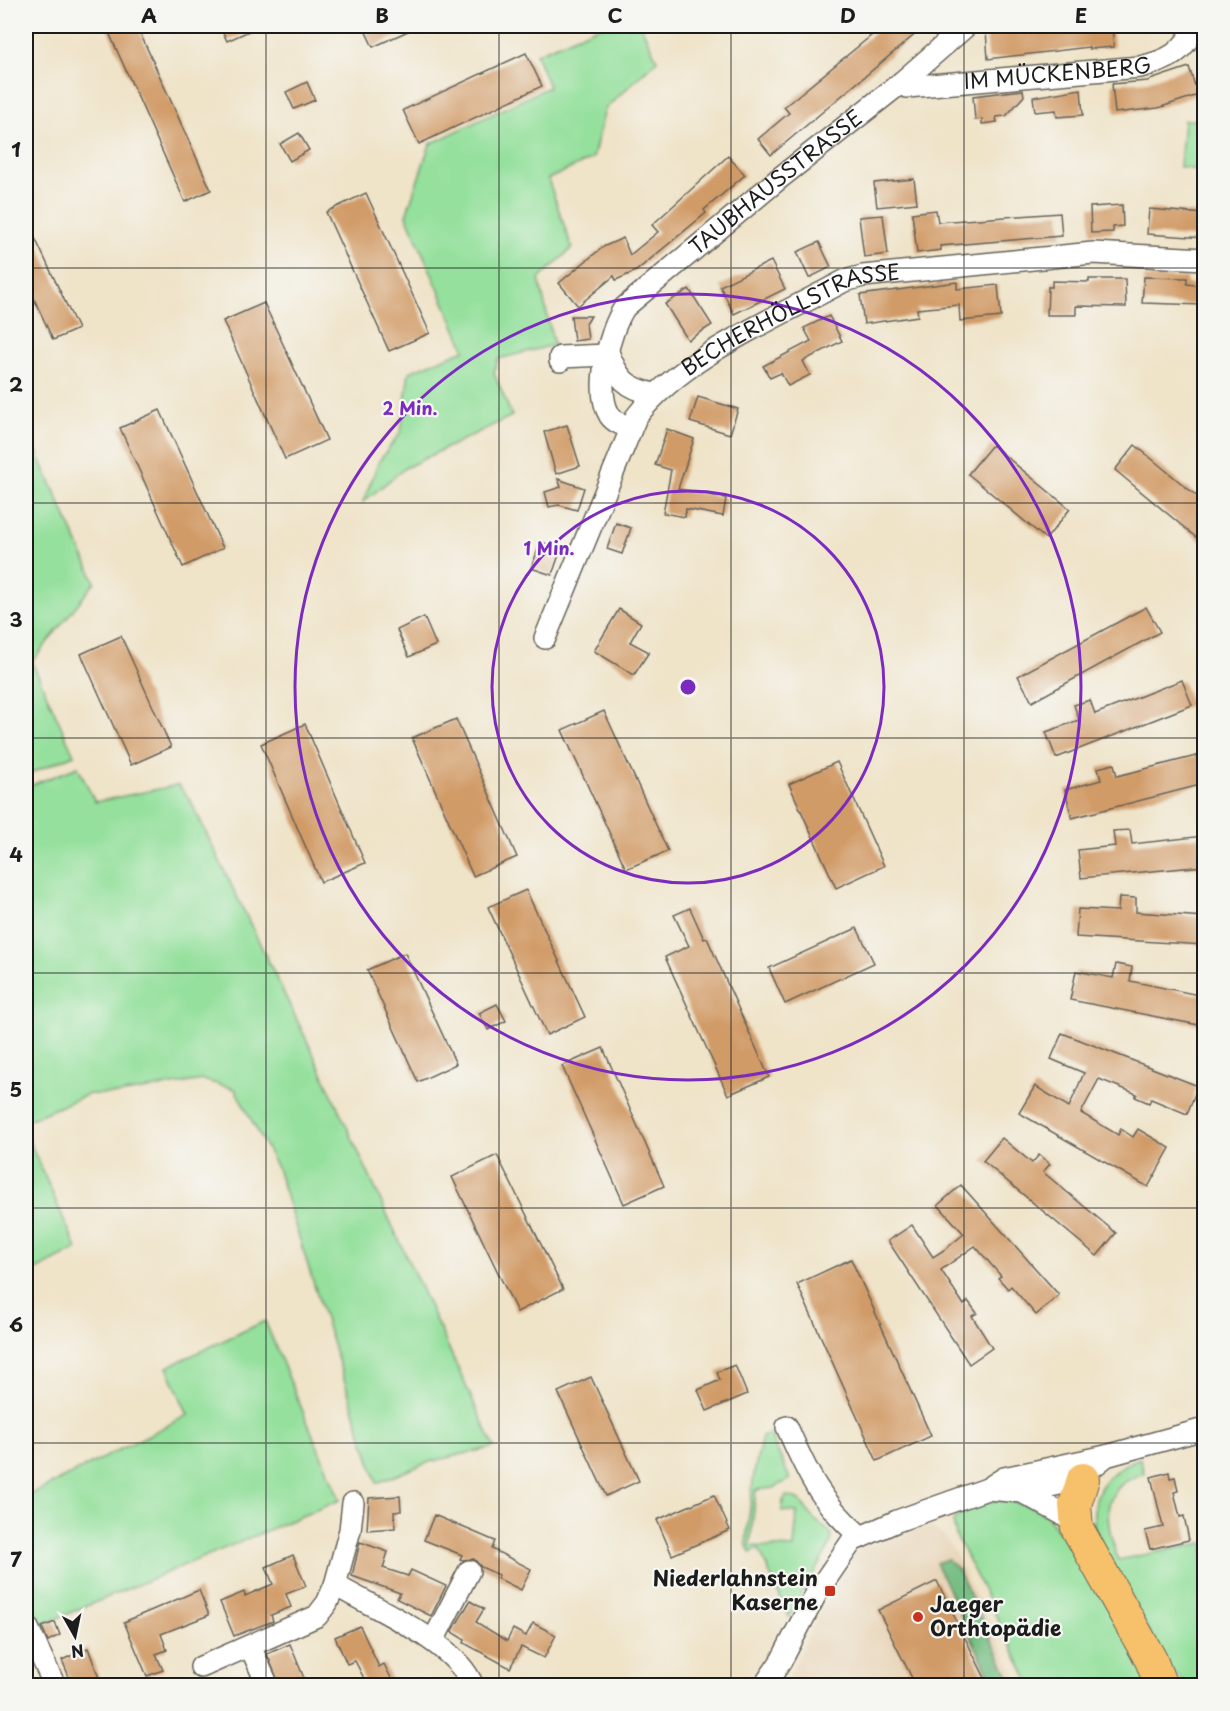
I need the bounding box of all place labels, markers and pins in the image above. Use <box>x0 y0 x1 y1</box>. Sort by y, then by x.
centre of rings <box>678 677 698 697</box>
place label: Niederlahnstein Kaserne <box>653 1561 818 1617</box>
marker: Niederlahnstein Kaserne <box>823 1584 837 1598</box>
place label: Jaeger Orthtopädie <box>930 1587 1061 1643</box>
marker: Jaeger Orthtopädie <box>911 1610 925 1624</box>

